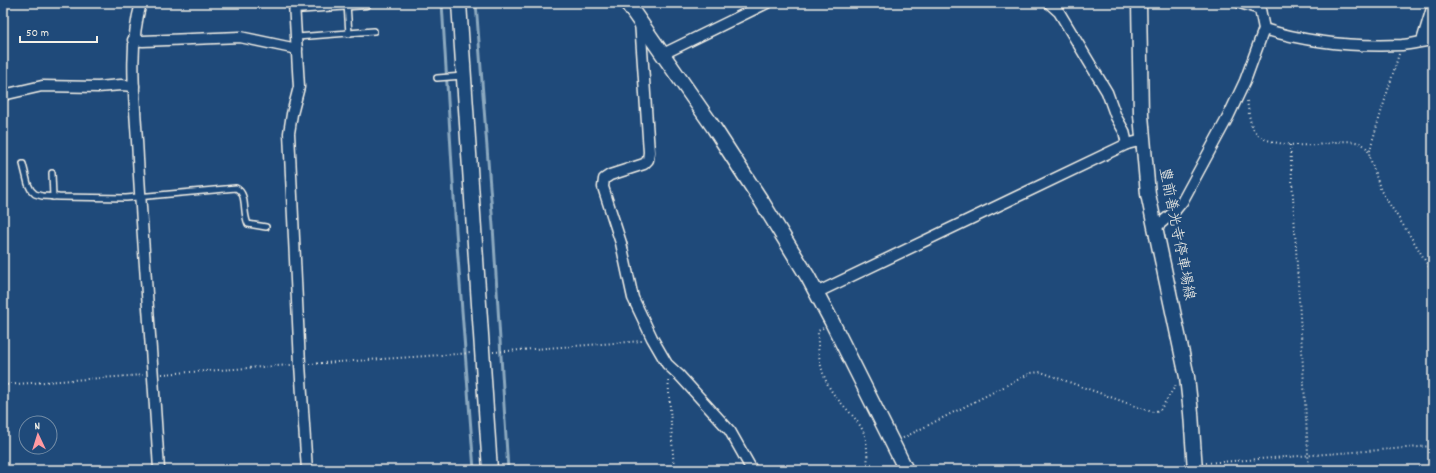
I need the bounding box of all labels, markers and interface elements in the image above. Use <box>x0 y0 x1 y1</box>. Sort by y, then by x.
scale bar <box>20 18 97 44</box>
text: 50 m <box>26 25 49 42</box>
street label: 豊前善光寺停車場線 <box>1152 166 1200 302</box>
north arrow <box>18 415 58 455</box>
text: N <box>34 419 41 435</box>

